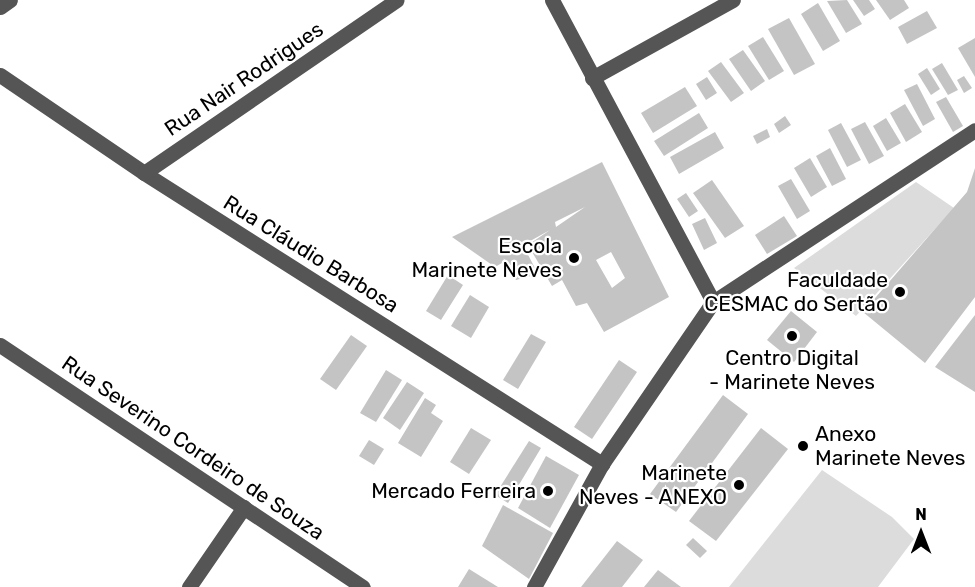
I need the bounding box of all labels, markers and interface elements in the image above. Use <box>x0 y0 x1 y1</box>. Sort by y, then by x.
street label: Rua Nair Rodrigues <box>160 16 328 142</box>
street label: Rua Cláudio Barbosa <box>219 190 403 318</box>
place label: Escola Marinete Neves <box>411 233 562 283</box>
marker: Escola Marinete Neves <box>567 251 581 265</box>
place label: Faculdade CESMAC do Sertão <box>704 267 888 317</box>
marker: Faculdade CESMAC do Sertão <box>893 285 907 299</box>
marker: Centro Digital - Marinete Neves <box>785 329 799 343</box>
place label: Centro Digital - Marinete Neves <box>709 345 875 395</box>
street label: Rua Severino Cordeiro de Souza <box>57 351 329 545</box>
place label: Anexo Marinete Neves <box>815 421 966 471</box>
marker: Anexo Marinete Neves <box>796 439 810 453</box>
place label: Marinete Neves - ANEXO <box>578 460 727 510</box>
place label: Mercado Ferreira <box>371 478 536 504</box>
marker: Marinete Neves - ANEXO <box>732 478 746 492</box>
marker: Mercado Ferreira <box>541 484 555 498</box>
north arrow <box>891 503 951 563</box>
text: N <box>915 505 927 524</box>

